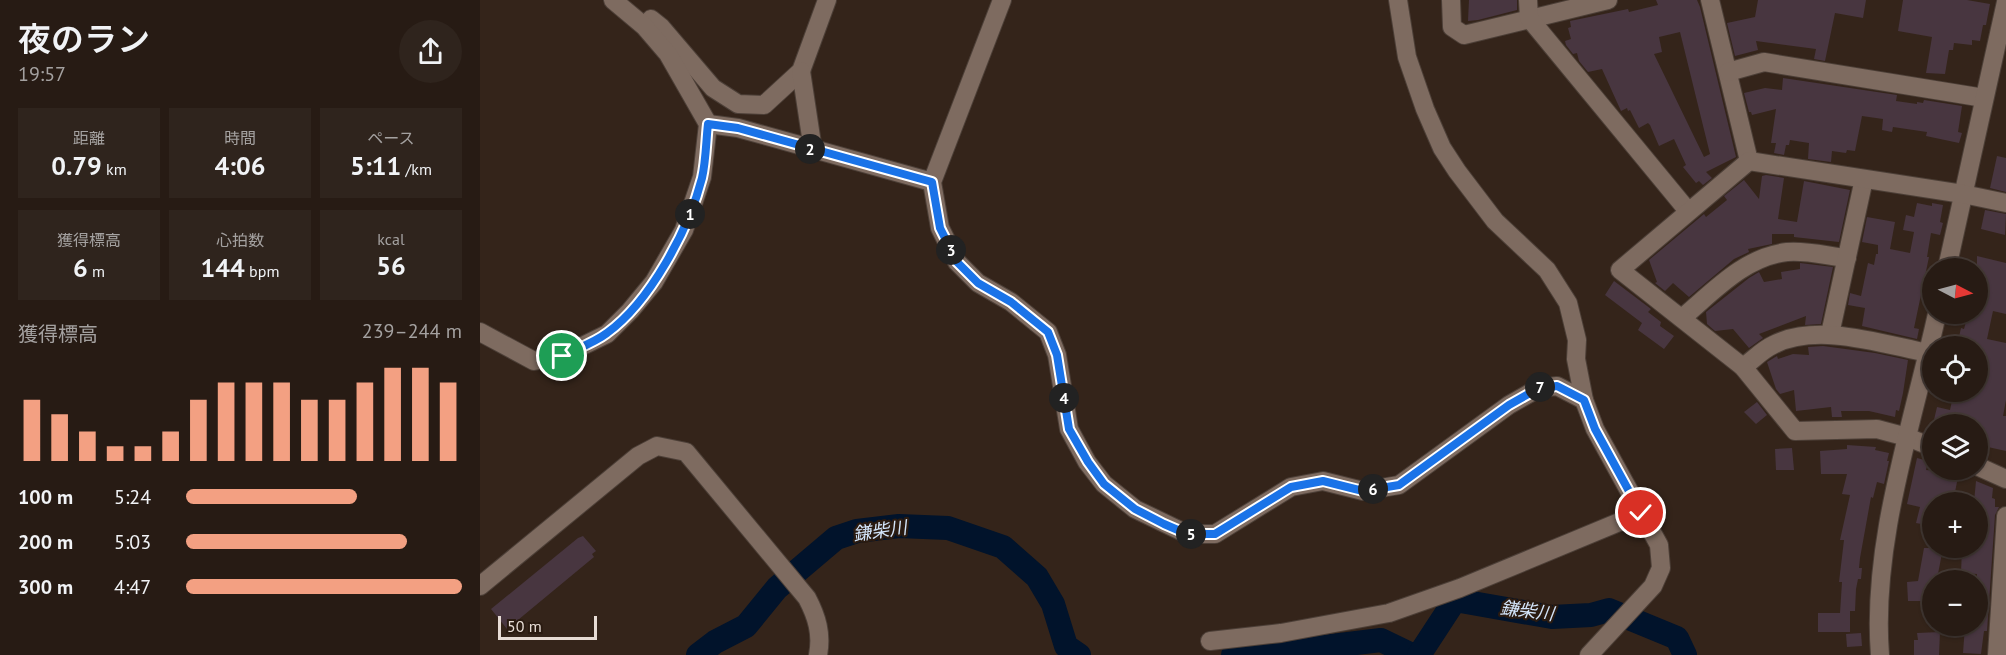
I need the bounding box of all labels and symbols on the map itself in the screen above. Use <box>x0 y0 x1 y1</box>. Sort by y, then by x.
pin: 2 <box>795 134 825 164</box>
pin: 1 <box>675 199 705 229</box>
pin: 3 <box>936 235 966 265</box>
north arrow <box>1922 258 1988 324</box>
pin <box>536 330 587 381</box>
pin: 7 <box>1525 372 1555 402</box>
pin: 4 <box>1049 383 1079 413</box>
pin: 6 <box>1358 474 1388 504</box>
pin <box>1615 487 1666 538</box>
water label: 鎌柴川 <box>852 515 910 546</box>
pin: 5 <box>1176 519 1206 549</box>
water label: 鎌柴川 <box>1499 596 1557 625</box>
scale bar <box>498 613 597 640</box>

